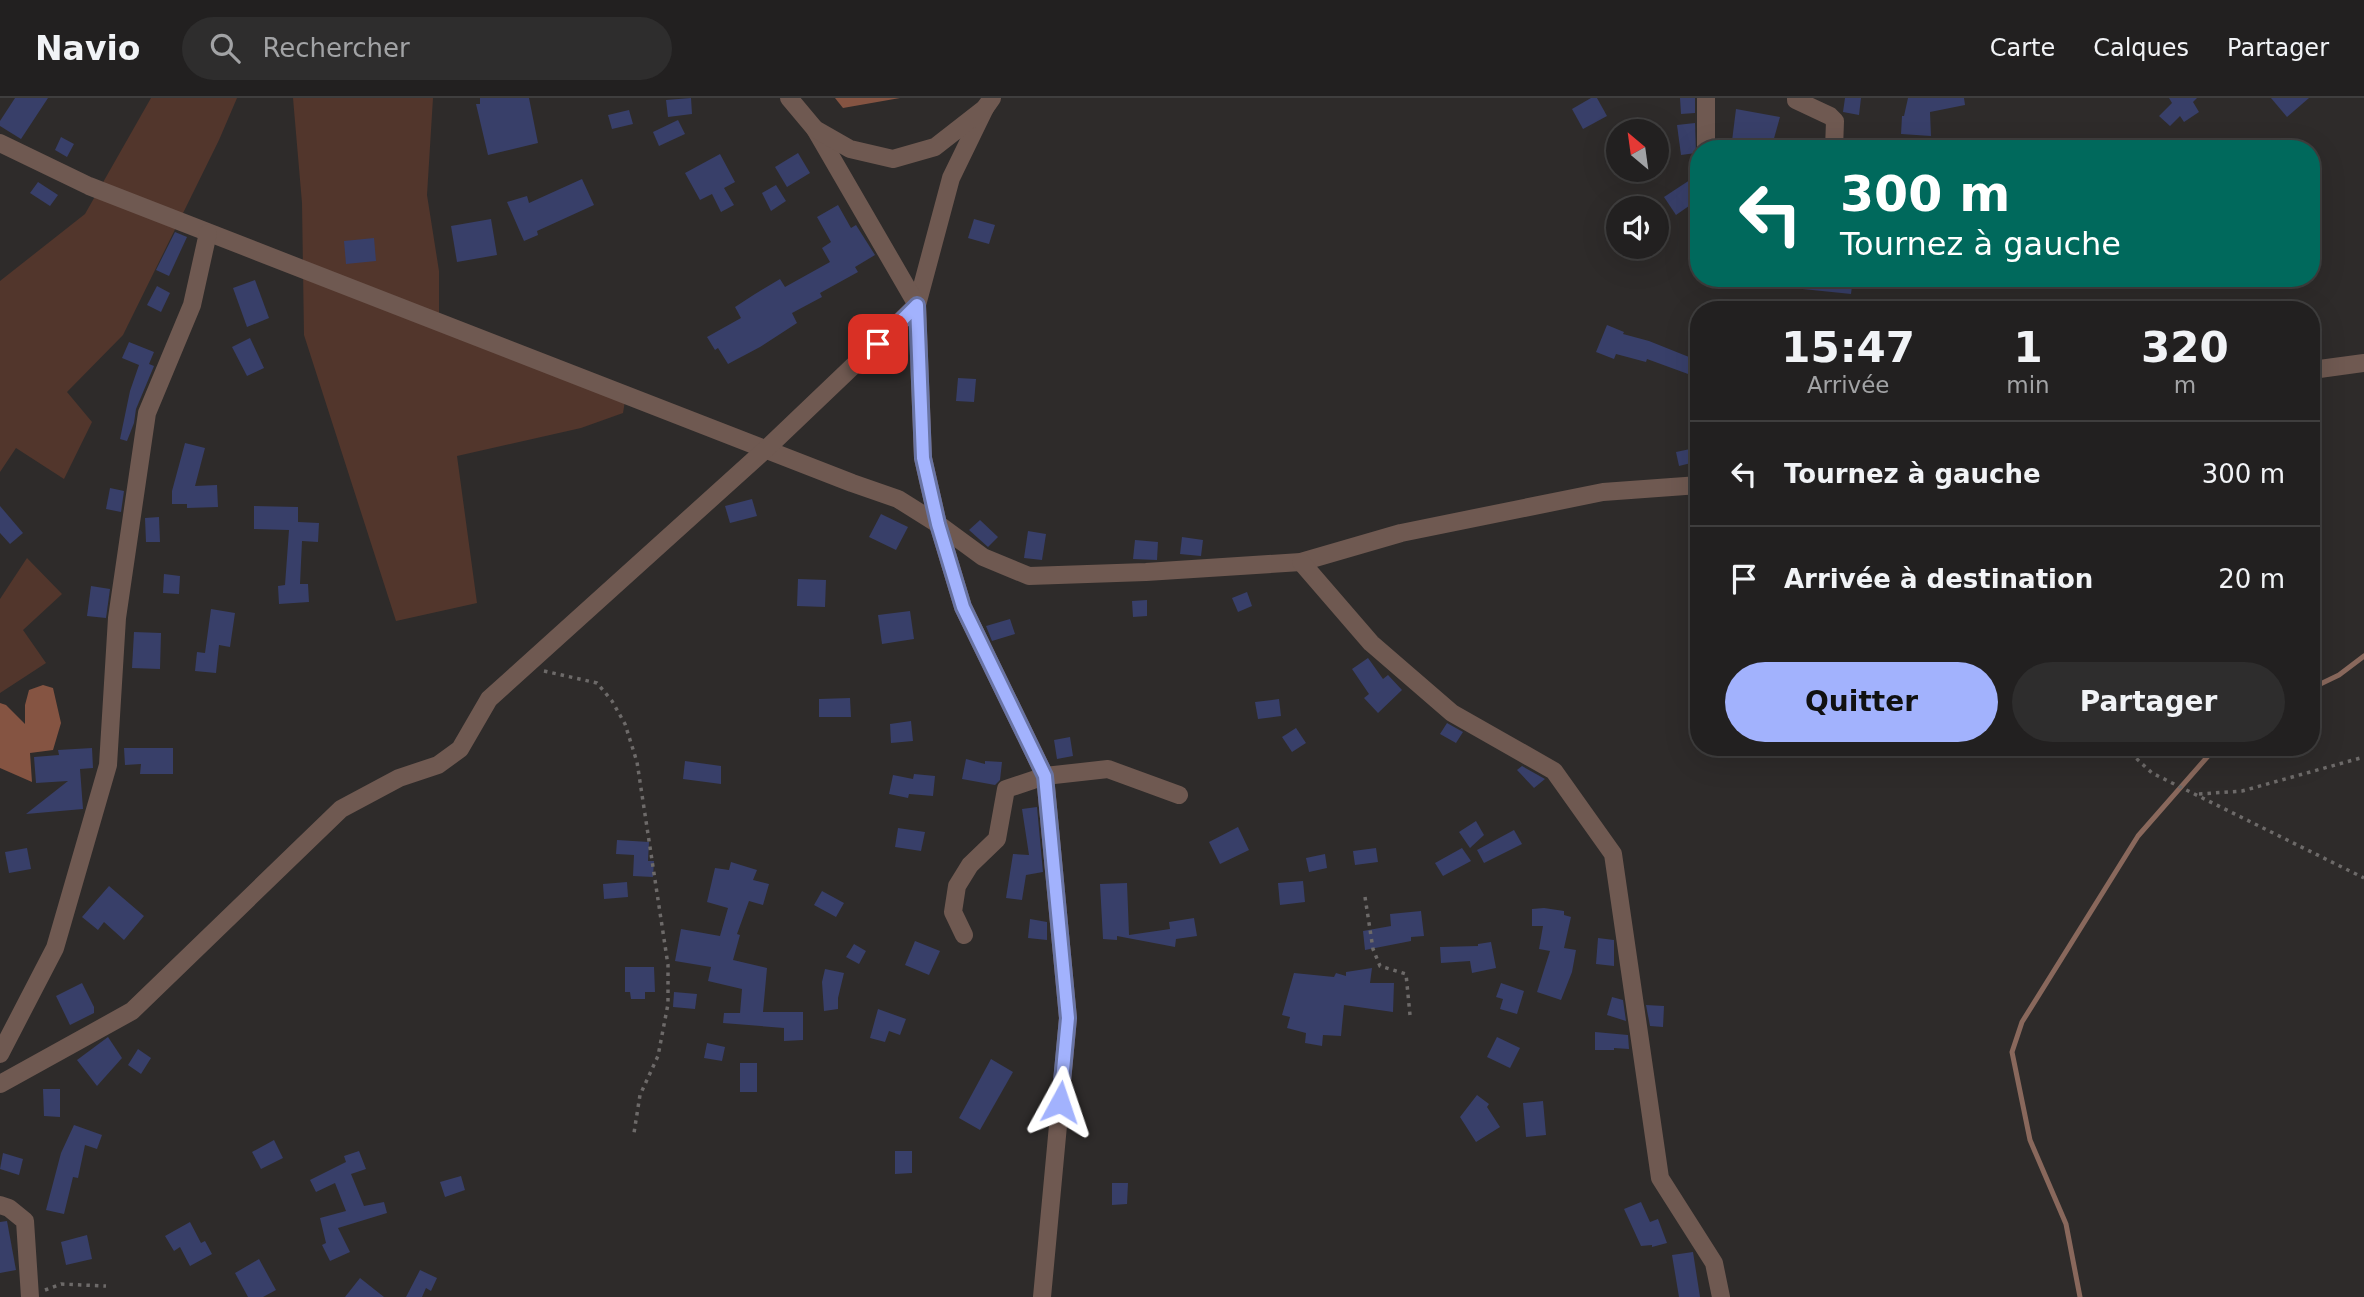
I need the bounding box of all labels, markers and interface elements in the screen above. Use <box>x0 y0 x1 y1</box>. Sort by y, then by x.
search box <box>182 17 672 80</box>
text: Navio <box>35 29 140 68</box>
icon: search <box>206 29 244 67</box>
text: Rechercher <box>262 33 410 63</box>
text: Carte <box>1990 34 2055 62</box>
text: Calques <box>2093 34 2189 62</box>
text: Partager <box>2227 34 2329 62</box>
north arrow <box>1606 119 1670 182</box>
map controls <box>1606 119 1669 259</box>
text: 300 m <box>1840 166 2010 223</box>
icon: left <box>1725 168 1816 259</box>
button: sound <box>1606 196 1669 259</box>
text: Tournez à gauche <box>1840 225 2121 263</box>
pin <box>848 314 908 374</box>
text: 15:47 <box>1781 323 1915 372</box>
text: 1 <box>2013 323 2043 372</box>
text: 320 <box>2141 323 2229 372</box>
icon: arrive <box>859 325 897 363</box>
text: Arrivée <box>1807 372 1889 398</box>
text: min <box>2006 372 2050 398</box>
text: m <box>2174 372 2196 398</box>
icon: left <box>1725 455 1763 493</box>
text: Tournez à gauche <box>1784 459 2041 489</box>
text: 300 m <box>2202 459 2285 489</box>
icon: arrive <box>1725 560 1763 598</box>
text: Arrivée à destination <box>1784 564 2093 594</box>
text: 20 m <box>2218 564 2285 594</box>
button: Quitter <box>1725 662 1998 742</box>
button: Partager <box>2012 662 2285 742</box>
position arrow <box>1023 1065 1097 1139</box>

